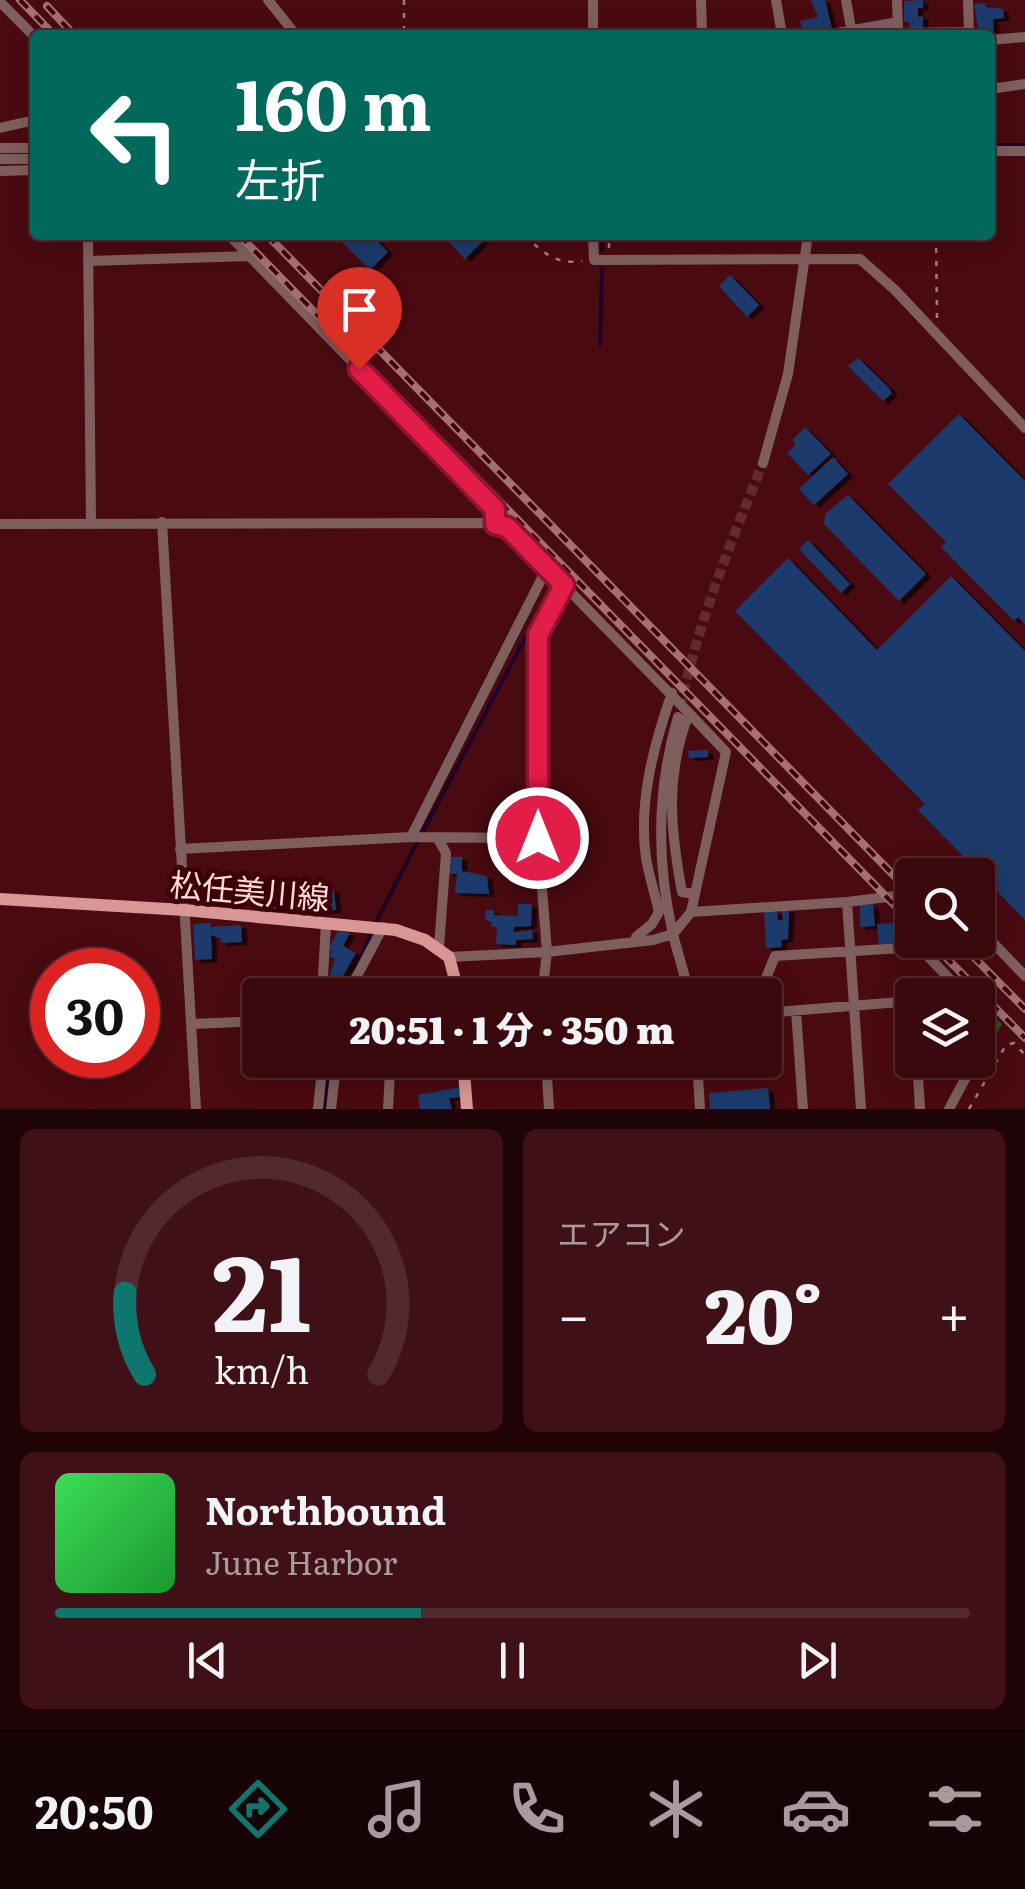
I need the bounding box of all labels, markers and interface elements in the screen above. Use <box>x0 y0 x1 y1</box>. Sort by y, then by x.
text: 160 m <box>235 49 432 153</box>
icon: left <box>70 70 200 200</box>
text: 左折 <box>235 144 325 211</box>
pin <box>317 267 402 370</box>
icon: arrive <box>332 282 387 337</box>
position arrow <box>486 786 590 890</box>
street label: 松任美川線 <box>168 858 332 920</box>
map controls <box>895 858 995 1078</box>
button: search <box>895 858 995 958</box>
speed limit sign: 30 <box>30 948 160 1078</box>
button: layers <box>895 978 995 1078</box>
text: 20:51 · 1 分 · 350 m <box>349 999 675 1056</box>
text: エアコン <box>558 1208 686 1256</box>
text: 21 <box>212 1210 311 1364</box>
text: 20° <box>705 1256 823 1367</box>
text: − <box>558 1271 590 1353</box>
text: + <box>938 1271 970 1353</box>
text: km/h <box>214 1342 309 1395</box>
text: Northbound <box>205 1480 446 1537</box>
text: June Harbor <box>205 1537 397 1585</box>
icon: previous <box>180 1633 235 1688</box>
icon: pause <box>485 1633 540 1688</box>
icon: next <box>790 1633 845 1688</box>
icon: directions <box>223 1774 293 1844</box>
icon: music <box>362 1774 432 1844</box>
icon: phone <box>502 1774 572 1844</box>
icon: climate <box>641 1774 711 1844</box>
icon: car <box>781 1774 851 1844</box>
icon: filters <box>920 1774 990 1844</box>
text: 20:50 <box>35 1776 154 1843</box>

